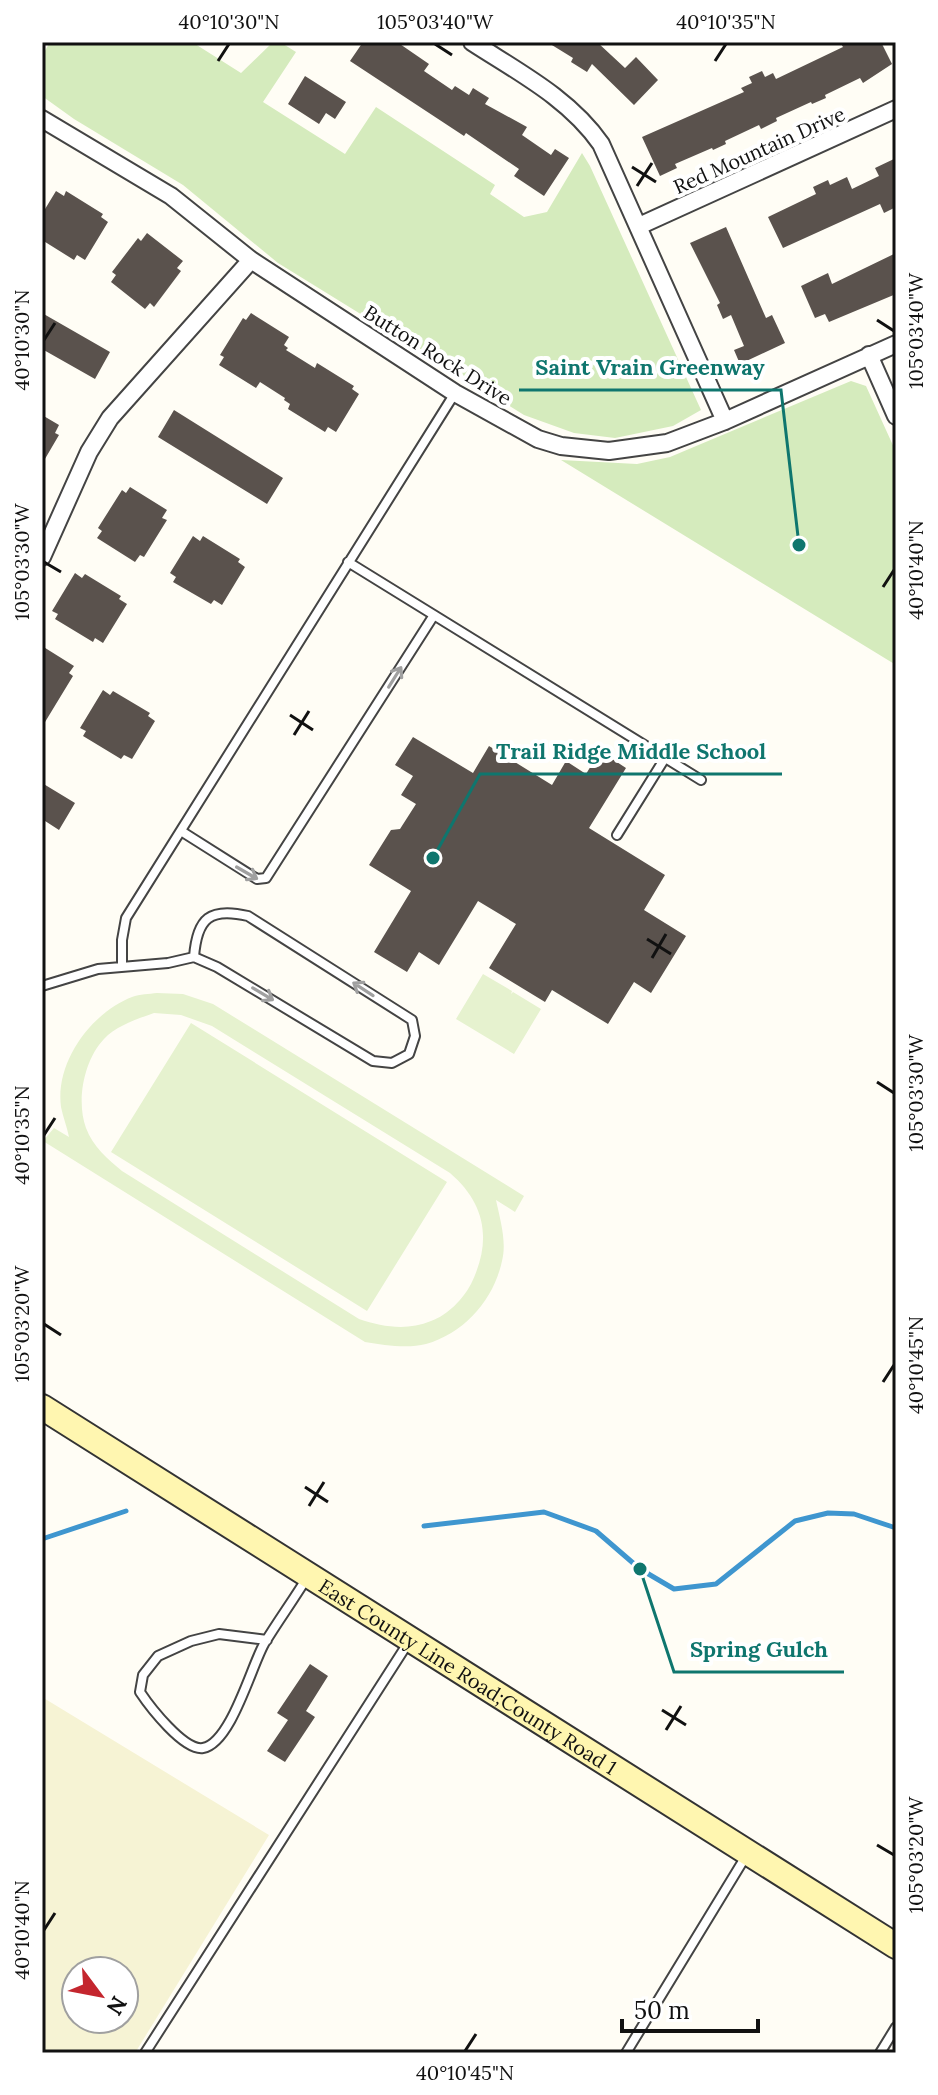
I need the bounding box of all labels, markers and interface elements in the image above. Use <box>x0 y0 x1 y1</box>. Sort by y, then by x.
text: 40°10'30"N <box>179 9 279 34</box>
text: 105°03'40"W <box>377 9 494 34</box>
text: 40°10'35"N <box>676 9 776 34</box>
street label: Red Mountain Drive <box>669 101 849 199</box>
text: 105°03'40"W <box>903 272 928 389</box>
text: 40°10'30"N <box>9 290 34 390</box>
street label: Button Rock Drive <box>359 299 517 411</box>
callout: Saint Vrain Greenway <box>519 344 781 390</box>
text: Saint Vrain Greenway <box>535 353 766 381</box>
text: 105°03'30"W <box>9 503 34 620</box>
text: 40°10'40"N <box>903 520 928 620</box>
one-way arrow <box>387 666 403 689</box>
callout: Trail Ridge Middle School <box>480 728 782 774</box>
text: Trail Ridge Middle School <box>496 737 766 765</box>
one-way arrow <box>235 865 258 881</box>
one-way arrow <box>352 981 375 997</box>
one-way arrow <box>251 986 274 1002</box>
text: 105°03'30"W <box>903 1034 928 1151</box>
text: 40°10'35"N <box>9 1085 34 1185</box>
text: 105°03'20"W <box>9 1265 34 1382</box>
text: 40°10'45"N <box>903 1316 928 1414</box>
street label: East County Line Road;County Road 1 <box>315 1573 622 1779</box>
callout: Spring Gulch <box>674 1626 844 1672</box>
text: Spring Gulch <box>690 1635 828 1663</box>
text: 105°03'20"W <box>903 1796 928 1913</box>
text: 40°10'40"N <box>9 1880 34 1980</box>
north arrow <box>60 1955 140 2035</box>
scale bar <box>622 1983 758 2033</box>
text: N <box>101 1991 133 2020</box>
text: 50 m <box>634 1995 690 2026</box>
text: 40°10'45"N <box>416 2060 514 2085</box>

